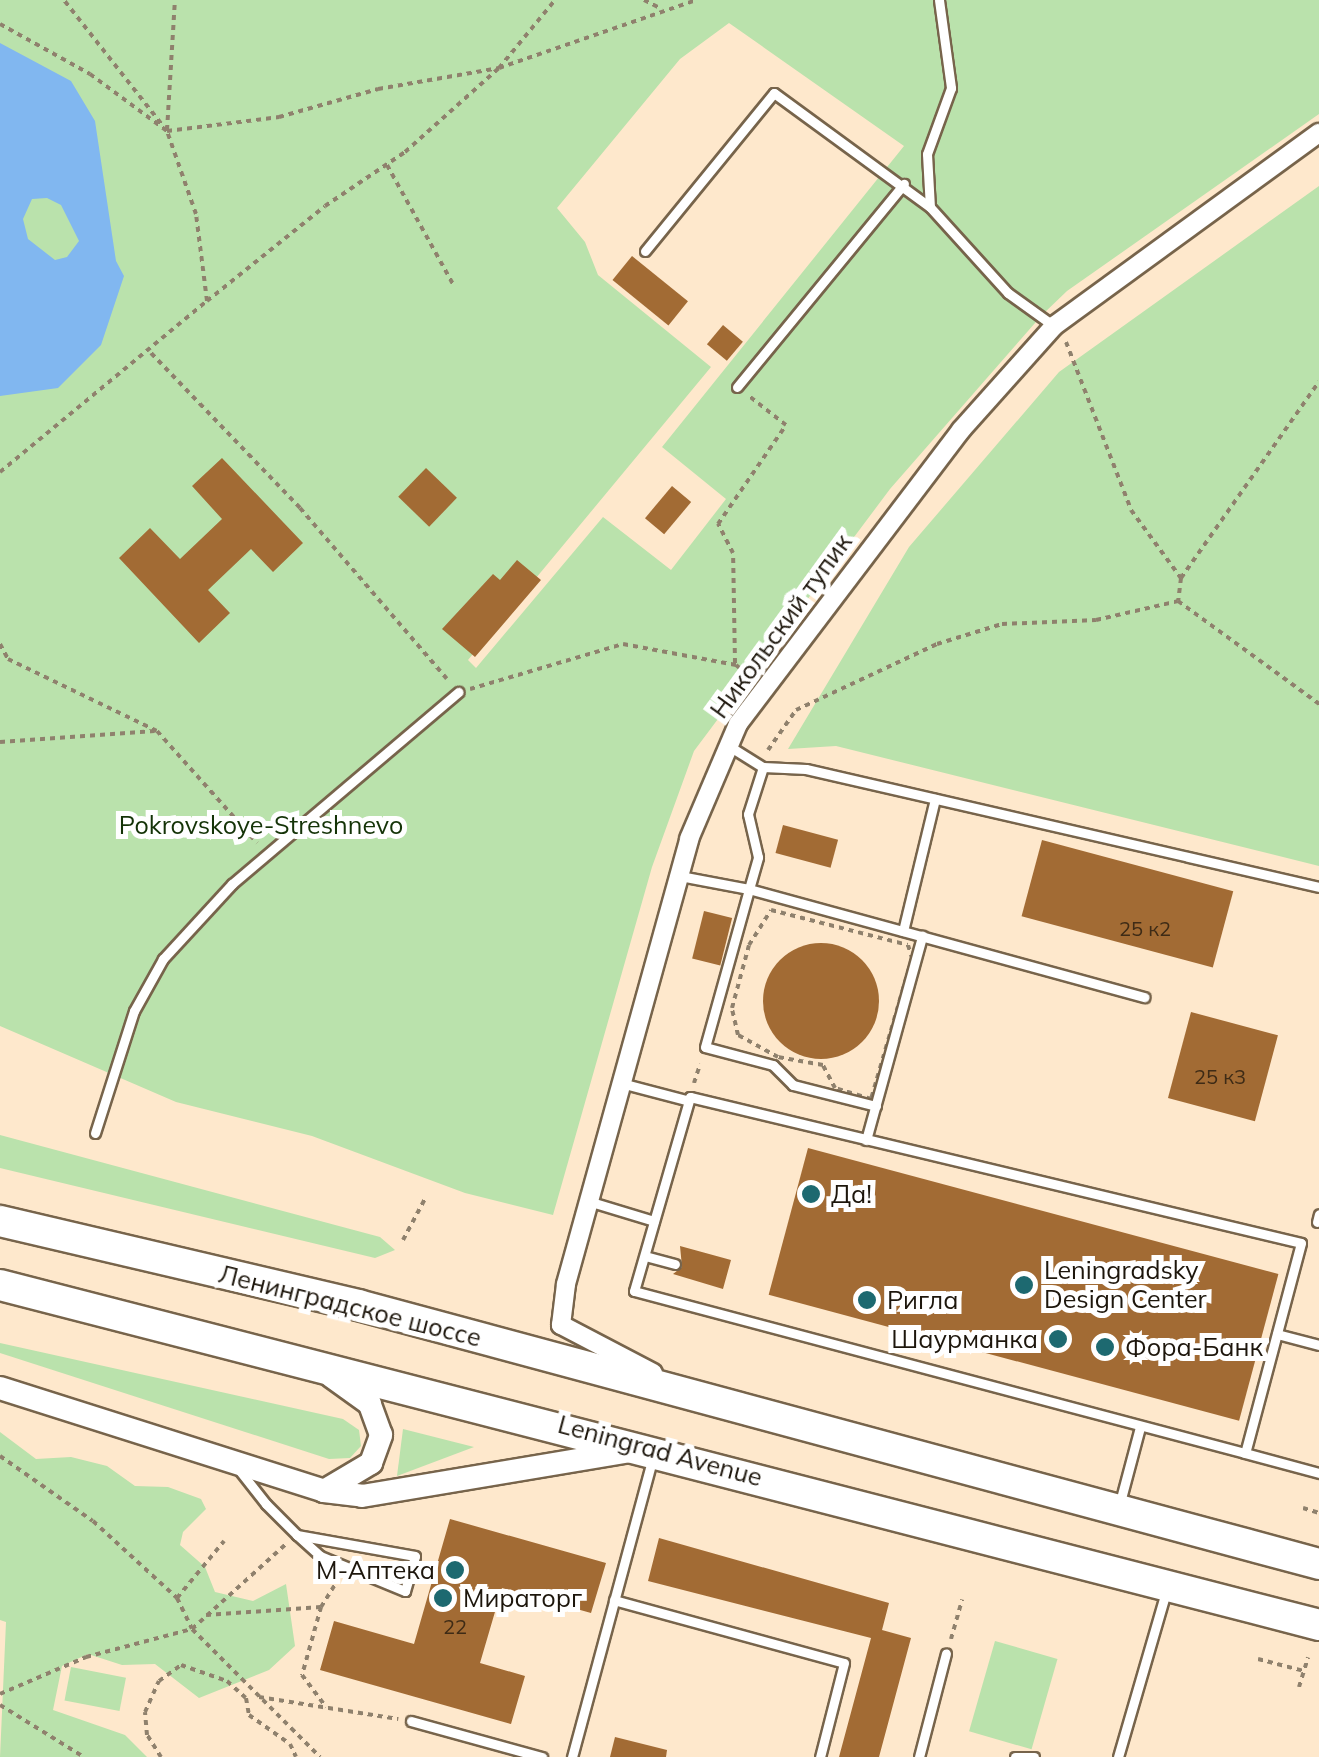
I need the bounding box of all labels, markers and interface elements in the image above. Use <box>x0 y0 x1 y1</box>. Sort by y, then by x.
street label: Никольский тупик <box>704 528 858 724</box>
park label: Pokrovskoye-Streshnevo <box>119 810 403 840</box>
house number: 25 к2 <box>1119 916 1171 940</box>
house number: 25 к3 <box>1194 1064 1246 1088</box>
place label: Да! <box>831 1179 872 1209</box>
marker: Да! <box>800 1183 822 1205</box>
place label: Leningradsky Design Center <box>1044 1256 1207 1315</box>
street label: Ленинградское шоссе <box>216 1259 484 1353</box>
marker: Leningradsky Design Center <box>1013 1274 1035 1296</box>
place label: Ригла <box>887 1285 958 1315</box>
marker: Ригла <box>856 1289 878 1311</box>
place label: Шаурманка <box>891 1324 1038 1354</box>
marker: Шаурманка <box>1047 1328 1069 1350</box>
place label: Фора-Банк <box>1125 1332 1263 1362</box>
marker: Фора-Банк <box>1094 1336 1116 1358</box>
street label: Leningrad Avenue <box>555 1409 765 1493</box>
place label: М-Аптека <box>316 1555 435 1585</box>
marker: М-Аптека <box>444 1559 466 1581</box>
place label: Мираторг <box>463 1583 582 1613</box>
marker: Мираторг <box>432 1587 454 1609</box>
house number: 22 <box>443 1614 467 1638</box>

